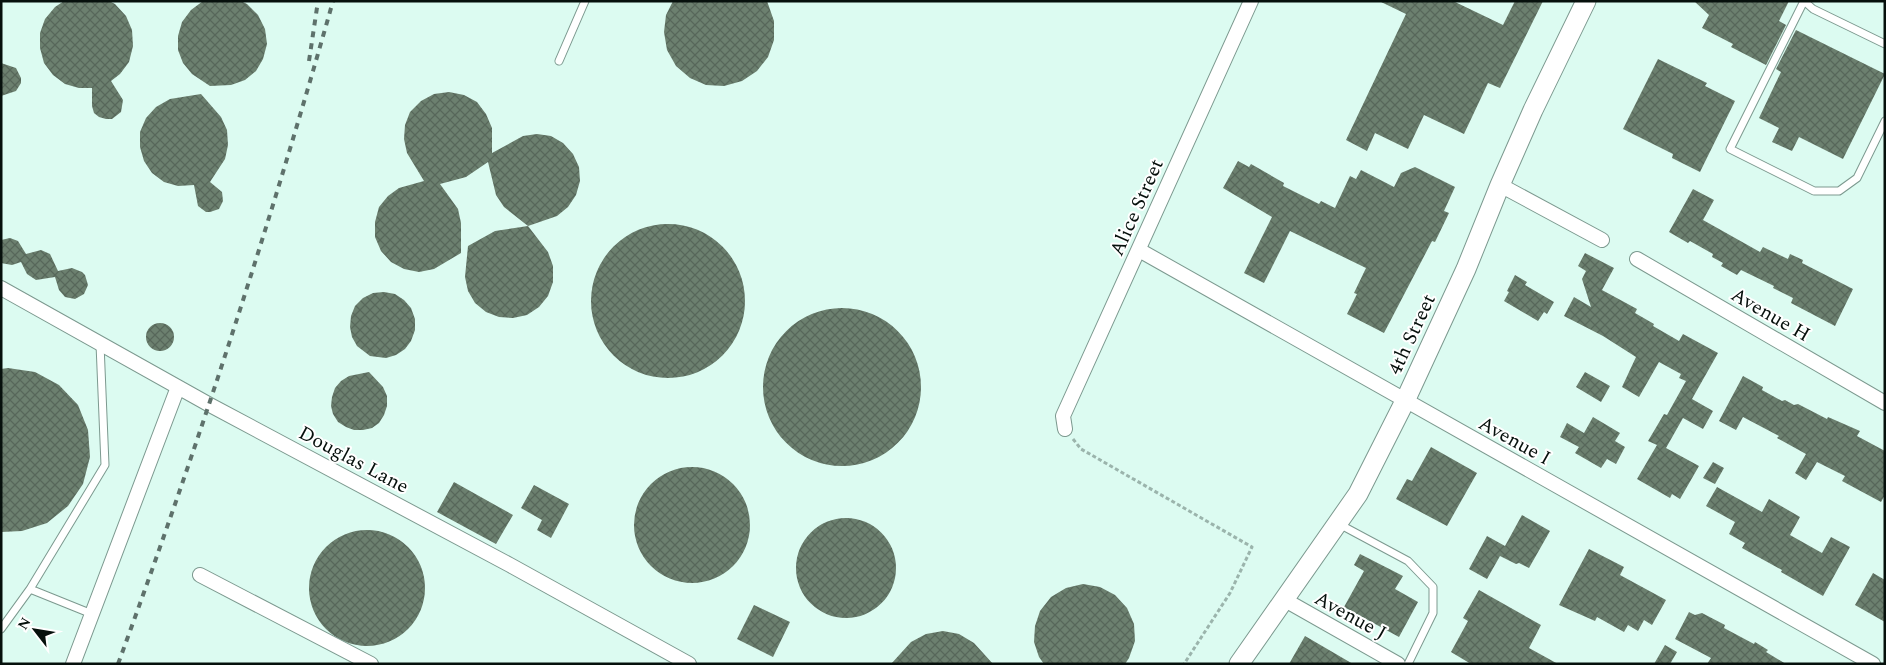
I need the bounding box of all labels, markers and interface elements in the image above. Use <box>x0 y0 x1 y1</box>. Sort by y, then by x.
street label: Alice Street <box>1102 154 1172 261</box>
street label: Avenue H <box>1725 280 1816 350</box>
street label: 4th Street <box>1380 289 1444 380</box>
street label: Avenue I <box>1473 409 1556 473</box>
street label: Douglas Lane <box>293 418 414 502</box>
street label: Avenue J <box>1309 584 1392 648</box>
north arrow <box>10 605 60 655</box>
text: N <box>12 613 36 634</box>

